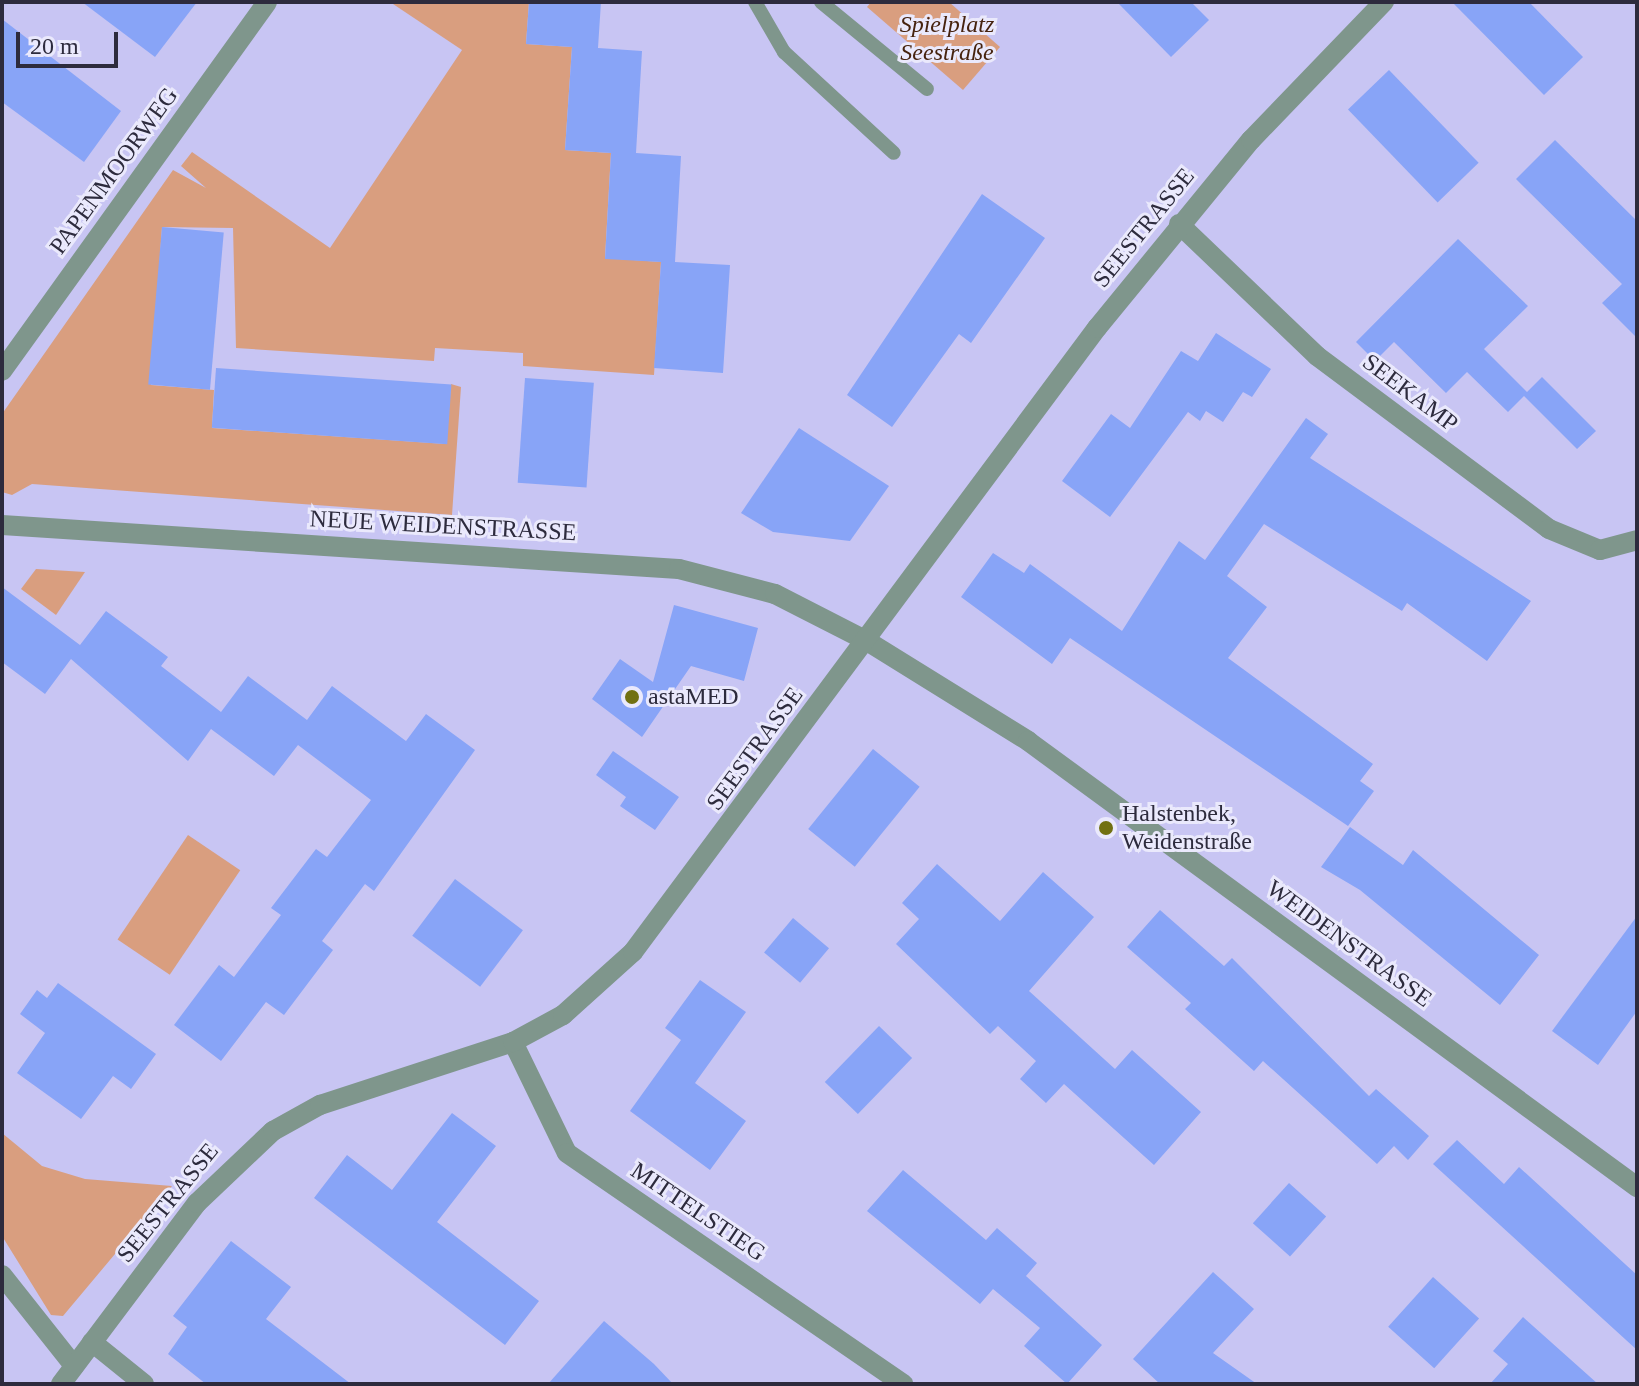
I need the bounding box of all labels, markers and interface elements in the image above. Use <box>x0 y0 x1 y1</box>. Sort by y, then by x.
park label: Spielplatz Seestraße <box>900 11 994 67</box>
scale bar <box>20 16 122 66</box>
text: 20 m <box>30 33 79 59</box>
street label: PAPENMOORWEG <box>44 82 184 260</box>
street label: SEESTRASSE <box>1087 162 1201 294</box>
street label: SEEKAMP <box>1357 348 1463 438</box>
street label: NEUE WEIDENSTRASSE <box>309 505 577 547</box>
street label: SEESTRASSE <box>701 682 809 816</box>
place label: astaMED <box>648 683 739 711</box>
marker: astaMED <box>623 688 641 706</box>
place label: Halstenbek, Weidenstraße <box>1122 800 1252 856</box>
marker: Halstenbek, Weidenstraße <box>1097 819 1115 837</box>
street label: WEIDENSTRASSE <box>1261 874 1437 1014</box>
street label: SEESTRASSE <box>111 1137 225 1269</box>
street label: MITTELSTIEG <box>625 1156 771 1268</box>

